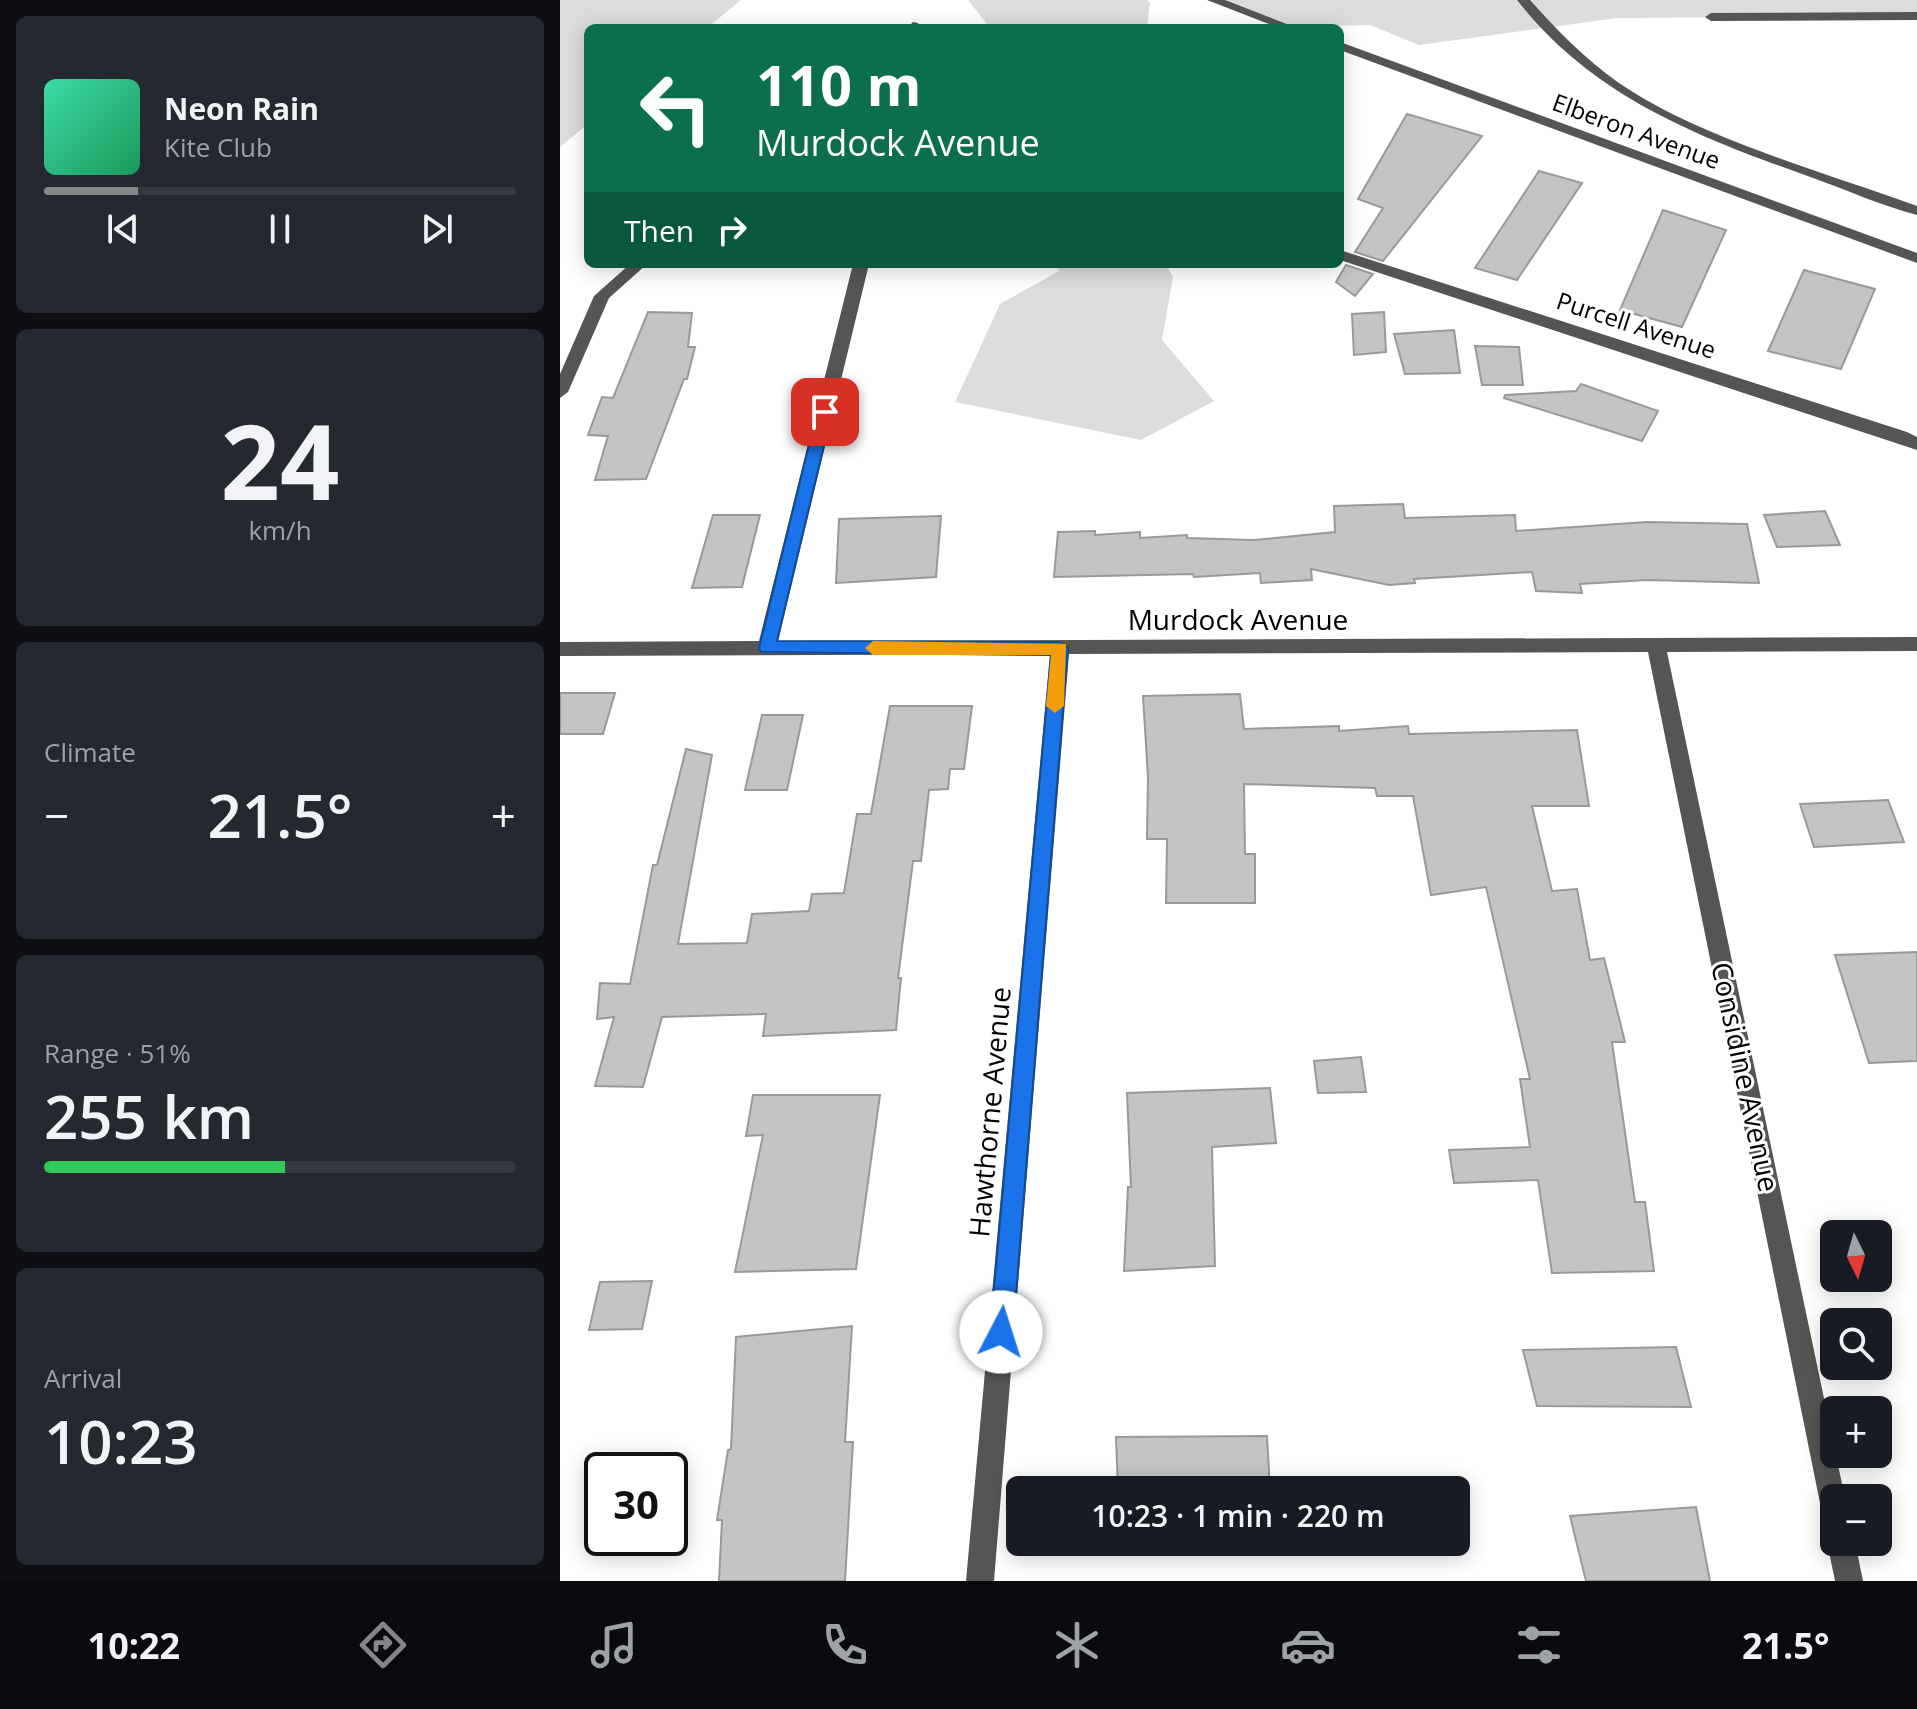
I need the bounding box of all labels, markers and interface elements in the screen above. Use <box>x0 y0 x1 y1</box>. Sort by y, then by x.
text: 110 m <box>756 46 922 122</box>
icon: left <box>624 56 728 160</box>
street label: Elberon Avenue <box>1548 85 1725 176</box>
text: Neon Rain <box>164 88 319 129</box>
text: Murdock Avenue <box>756 118 1040 167</box>
text: Kite Club <box>164 129 272 165</box>
icon: previous <box>101 207 145 251</box>
icon: pause <box>258 207 302 251</box>
icon: next <box>415 207 459 251</box>
icon: right <box>710 208 754 252</box>
text: Then <box>624 210 694 251</box>
street label: Purcell Avenue <box>1553 283 1720 366</box>
pin <box>791 378 859 446</box>
text: 24 <box>221 389 339 530</box>
icon: arrive <box>803 390 847 434</box>
text: km/h <box>248 512 312 548</box>
street label: Murdock Avenue <box>1128 600 1348 638</box>
text: Climate <box>44 734 136 770</box>
text: 21.5° <box>207 774 353 856</box>
text: − <box>44 785 69 845</box>
text: + <box>491 785 516 845</box>
street label: Considine Avenue <box>1703 958 1789 1195</box>
street label: Hawthorne Avenue <box>959 985 1019 1239</box>
text: Range · 51% <box>44 1035 191 1071</box>
text: 255 km <box>44 1075 254 1157</box>
north arrow <box>1820 1220 1892 1292</box>
map controls <box>1820 1220 1892 1556</box>
position arrow <box>959 1290 1043 1374</box>
button: search <box>1820 1308 1892 1380</box>
text: Arrival <box>44 1360 122 1396</box>
button: + <box>1820 1396 1892 1468</box>
text: 10:23 <box>44 1400 198 1482</box>
speed limit sign: 30 <box>584 1452 688 1556</box>
button: − <box>1820 1484 1892 1556</box>
text: 10:23 · 1 min · 220 m <box>1091 1495 1385 1536</box>
icon: directions <box>355 1617 411 1673</box>
icon: music <box>586 1617 642 1673</box>
icon: phone <box>817 1617 873 1673</box>
icon: climate <box>1049 1617 1105 1673</box>
icon: car <box>1280 1617 1336 1673</box>
icon: filters <box>1511 1617 1567 1673</box>
text: 10:22 <box>88 1621 180 1670</box>
text: 21.5° <box>1742 1621 1829 1670</box>

